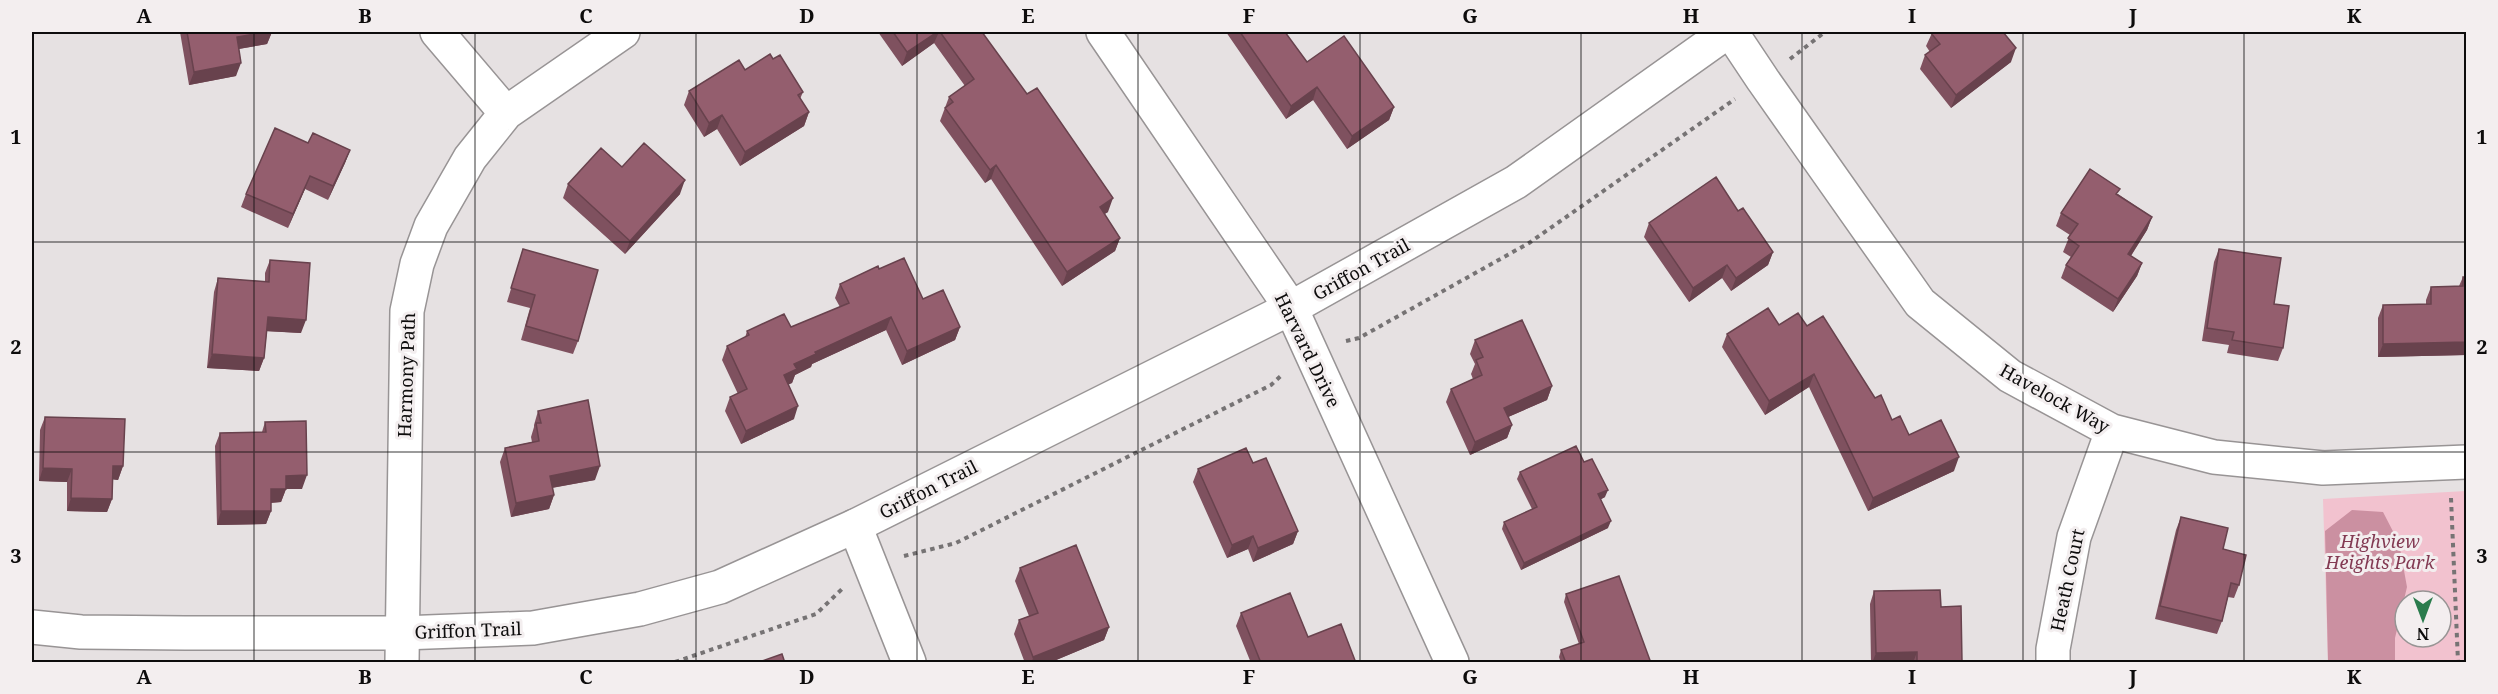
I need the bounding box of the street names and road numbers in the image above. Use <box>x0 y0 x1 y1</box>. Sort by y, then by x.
street label: Griffon Trail <box>1308 232 1414 305</box>
street label: Harvard Drive <box>1270 289 1346 411</box>
street label: Harmony Path <box>392 312 420 438</box>
street label: Havelock Way <box>1996 358 2115 438</box>
street label: Griffon Trail <box>875 454 982 524</box>
street label: Heath Court <box>2044 527 2090 633</box>
street label: Griffon Trail <box>414 616 522 644</box>

